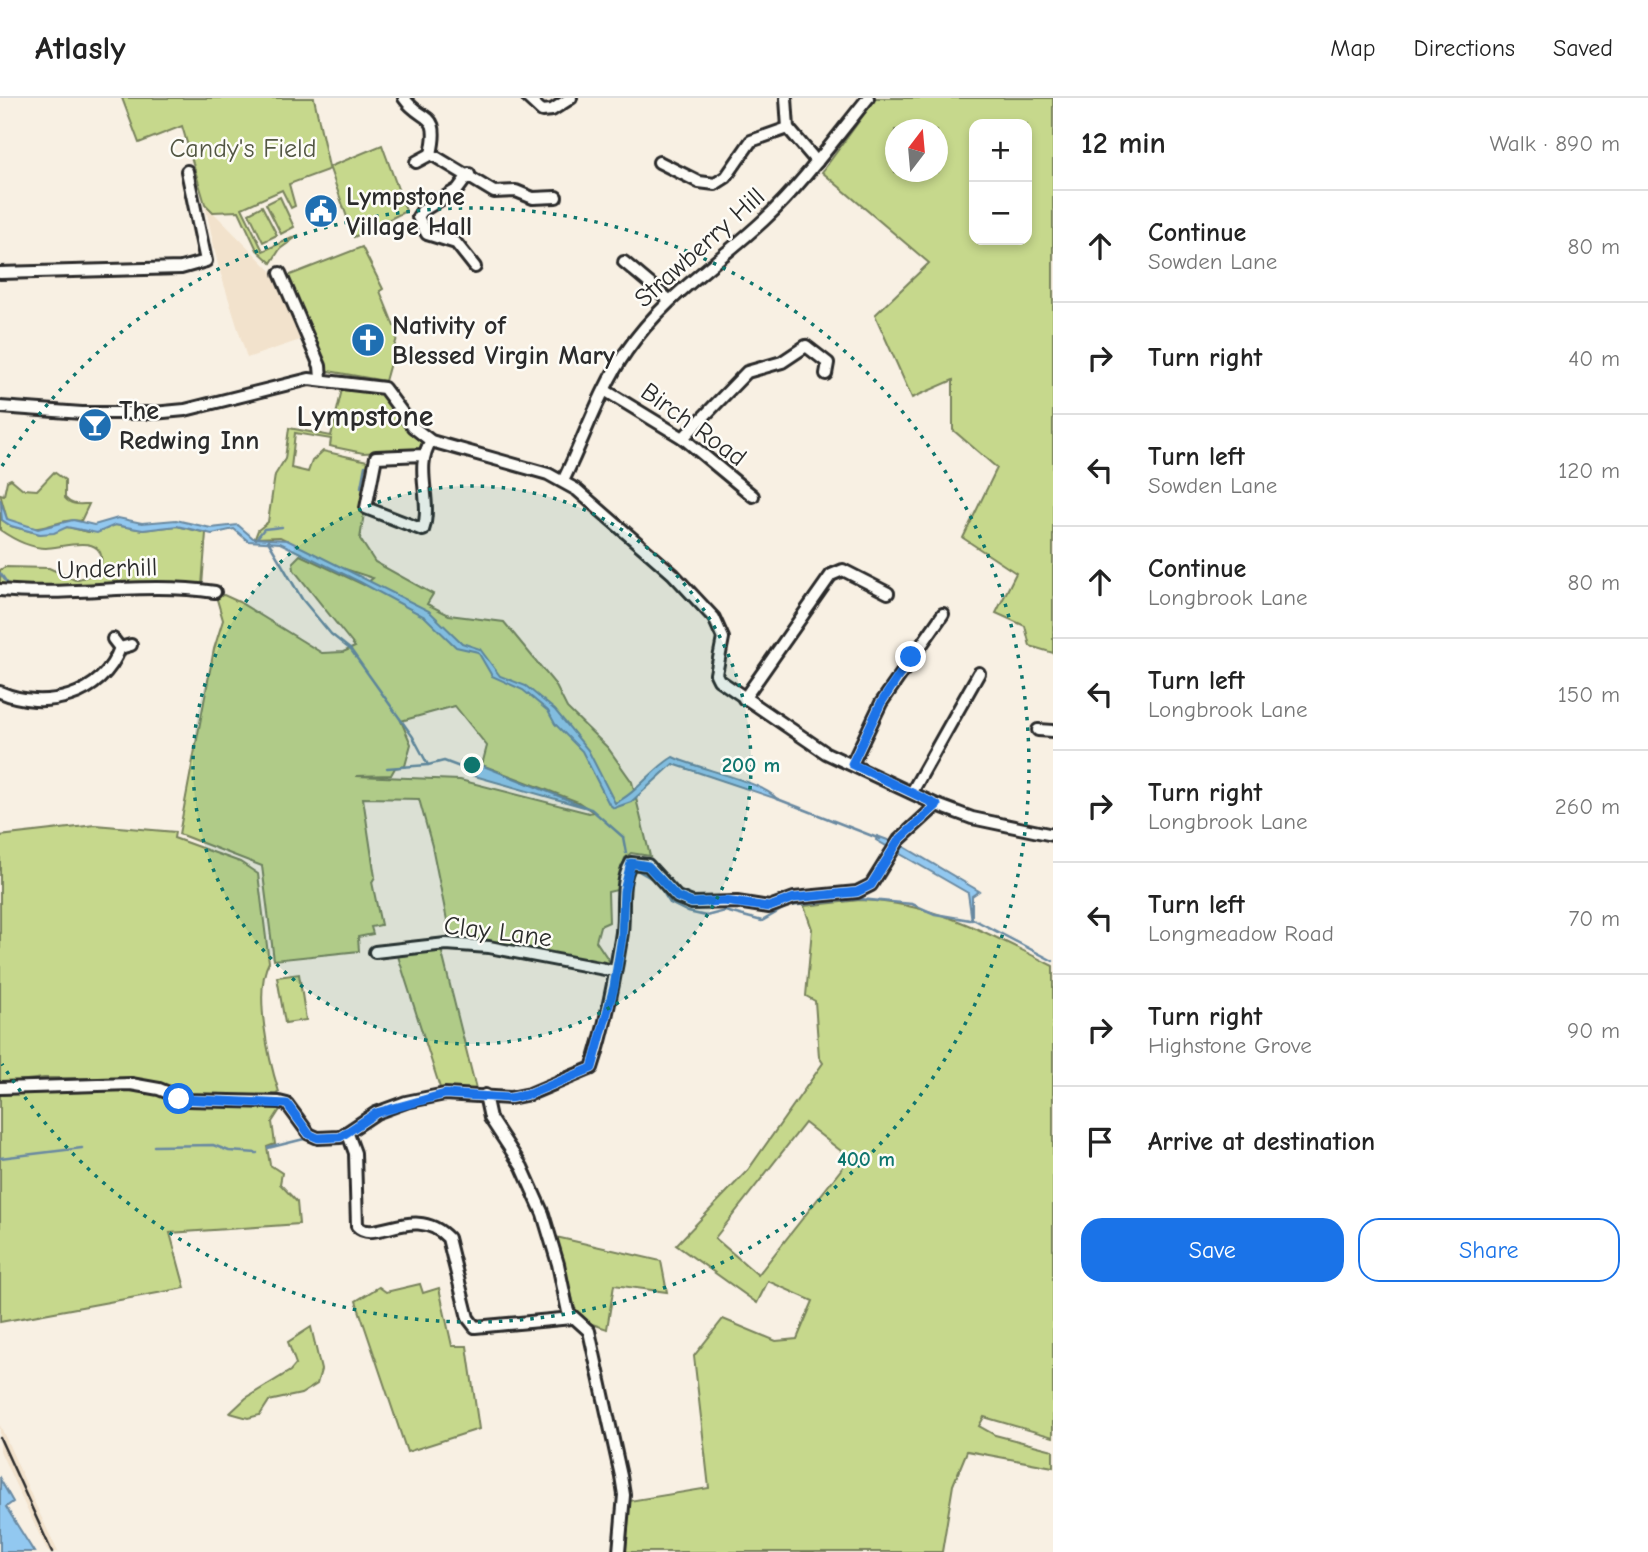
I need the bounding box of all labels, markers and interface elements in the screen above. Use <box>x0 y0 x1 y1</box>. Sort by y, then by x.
text: Atlasly <box>35 29 126 67</box>
text: Map <box>1330 34 1376 62</box>
text: Directions <box>1414 34 1515 62</box>
text: Saved <box>1553 34 1613 62</box>
north arrow <box>885 119 948 182</box>
map controls <box>969 119 1032 245</box>
button: + <box>969 119 1032 182</box>
text: 12 min <box>1081 126 1166 161</box>
text: Walk · 890 m <box>1489 130 1620 157</box>
park label: Candy's Field <box>169 134 317 164</box>
place label: Lympstone Village Hall <box>346 182 472 242</box>
street label: Strawberry Hill <box>628 182 771 314</box>
button: − <box>969 182 1032 245</box>
public building icon: Lympstone Village Hall <box>302 192 340 230</box>
text: Continue <box>1148 218 1246 248</box>
icon: ahead <box>1081 227 1119 265</box>
text: 80 m <box>1567 233 1620 260</box>
text: Sowden Lane <box>1148 248 1277 275</box>
place label: Nativity of Blessed Virgin Mary <box>392 311 615 371</box>
church icon: Nativity of Blessed Virgin Mary <box>349 321 387 359</box>
icon: right <box>1081 339 1119 377</box>
text: Turn right <box>1148 343 1262 373</box>
text: 40 m <box>1568 345 1620 372</box>
street label: Birch Road <box>635 377 752 473</box>
place label: The Redwing Inn <box>119 396 259 456</box>
district label: Lympstone <box>296 399 434 434</box>
bar icon: The Redwing Inn <box>76 406 114 444</box>
text: Turn left <box>1148 442 1245 472</box>
icon: left <box>1081 451 1119 489</box>
text: 120 m <box>1558 457 1620 484</box>
text: Sowden Lane <box>1148 472 1277 499</box>
street label: Underhill <box>56 552 158 586</box>
text: Continue <box>1148 554 1246 584</box>
icon: ahead <box>1081 563 1119 601</box>
text: 80 m <box>1567 569 1620 596</box>
text: Longbrook Lane <box>1148 584 1308 611</box>
route end <box>895 641 926 672</box>
text: Turn left <box>1148 666 1245 696</box>
icon: left <box>1081 675 1119 713</box>
text: 150 m <box>1558 681 1620 708</box>
text: Longbrook Lane <box>1148 696 1308 723</box>
centre of rings <box>460 753 484 777</box>
text: 200 m <box>722 753 780 777</box>
text: Turn right <box>1148 778 1262 808</box>
icon: right <box>1081 787 1119 825</box>
text: 260 m <box>1555 793 1620 820</box>
text: Longbrook Lane <box>1148 808 1308 835</box>
text: Turn left <box>1148 890 1245 920</box>
icon: left <box>1081 899 1119 937</box>
text: 70 m <box>1568 905 1620 932</box>
street label: Clay Lane <box>442 910 554 954</box>
text: Longmeadow Road <box>1148 920 1334 947</box>
text: Turn right <box>1148 1002 1262 1032</box>
icon: right <box>1081 1011 1119 1049</box>
text: 90 m <box>1567 1017 1620 1044</box>
text: Highstone Grove <box>1148 1032 1312 1059</box>
route start <box>163 1083 194 1114</box>
icon: arrive <box>1081 1123 1119 1161</box>
text: Arrive at destination <box>1148 1127 1375 1157</box>
text: 400 m <box>837 1147 895 1171</box>
button: Save <box>1081 1218 1344 1282</box>
button: Share <box>1358 1218 1620 1282</box>

